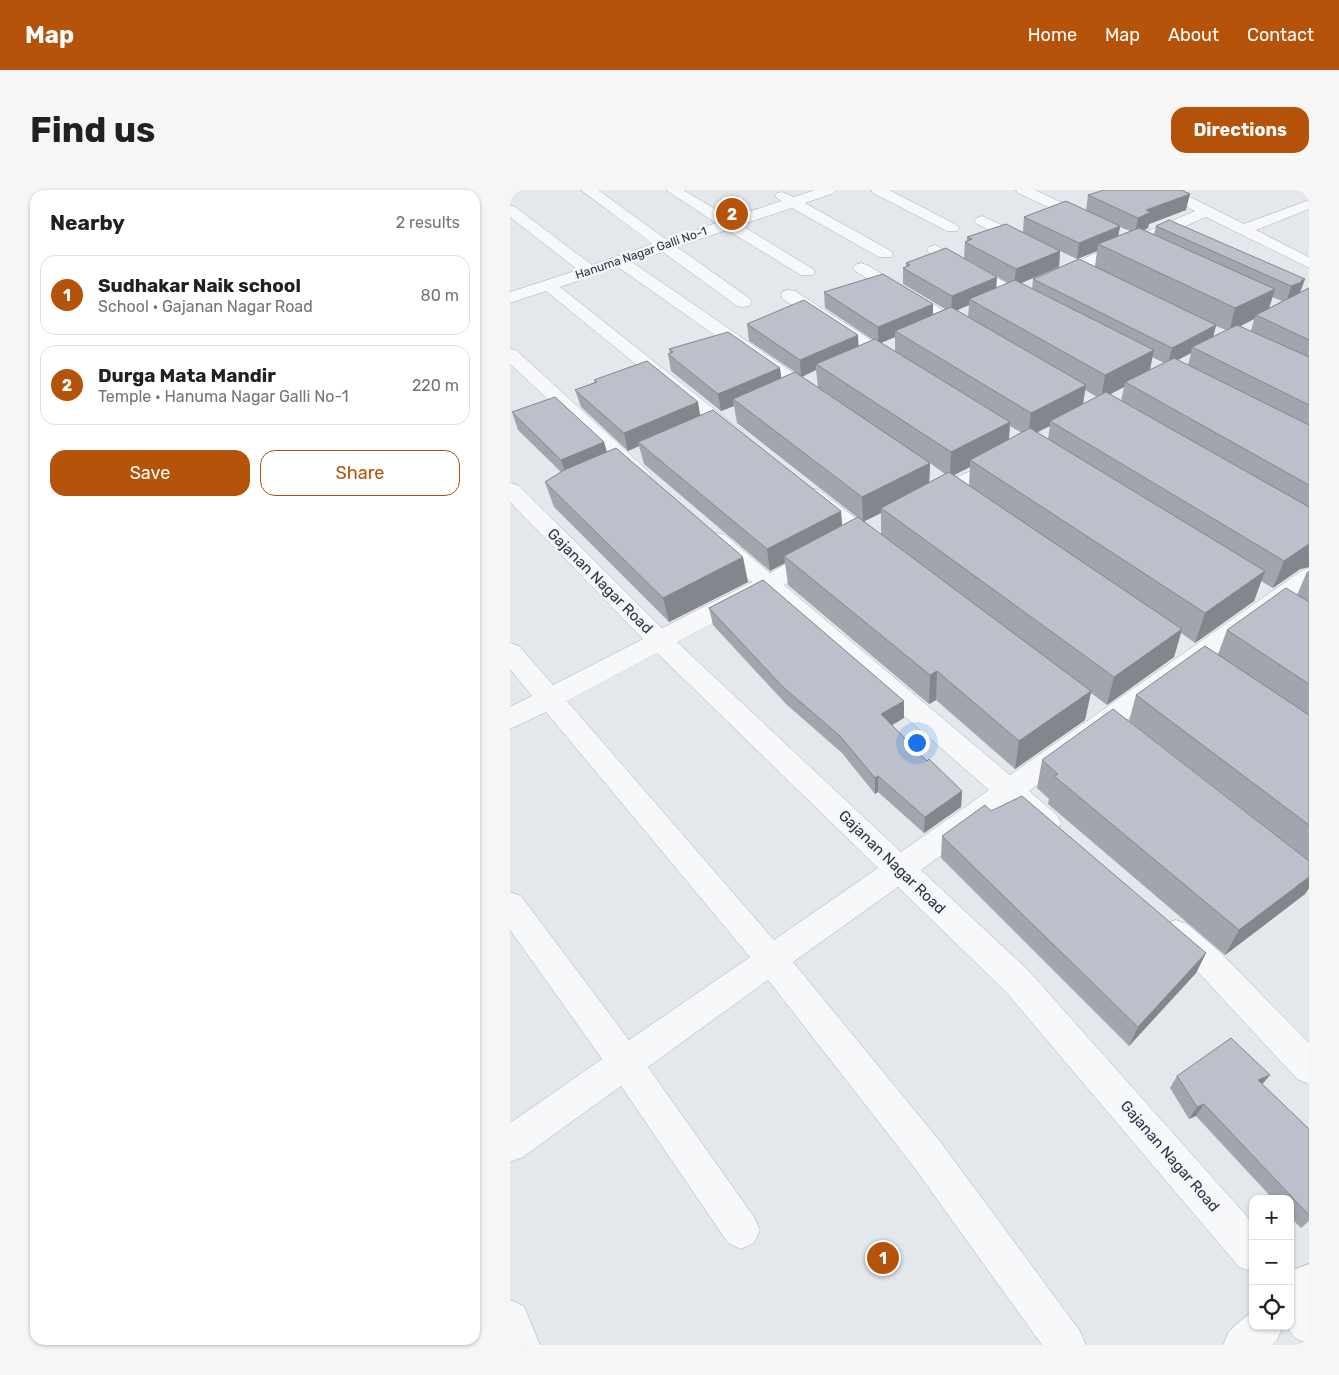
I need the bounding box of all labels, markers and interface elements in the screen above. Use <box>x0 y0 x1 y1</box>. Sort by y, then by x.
text: Map <box>25 21 74 49</box>
text: Home <box>1028 24 1077 46</box>
text: Map <box>1105 24 1140 46</box>
text: About <box>1168 24 1219 46</box>
text: Contact <box>1247 24 1314 46</box>
button: Directions <box>1171 107 1309 153</box>
text: Find us <box>30 109 155 151</box>
pin: 2 <box>716 195 748 233</box>
text: Nearby <box>50 210 125 235</box>
text: 2 results <box>396 213 460 232</box>
street label: Hanuma Nagar Galli No-1 <box>573 224 709 282</box>
text: Sudhakar Naik school <box>98 274 301 297</box>
text: 1 <box>63 286 71 305</box>
text: 80 m <box>421 286 459 305</box>
text: School · Gajanan Nagar Road <box>98 297 313 316</box>
text: Durga Mata Mandir <box>98 364 276 387</box>
text: 2 <box>62 376 72 395</box>
text: 220 m <box>412 376 459 395</box>
text: Temple · Hanuma Nagar Galli No-1 <box>98 387 349 406</box>
button: Save <box>50 450 250 496</box>
button: Share <box>260 450 460 496</box>
street label: Gajanan Nagar Road <box>544 525 656 637</box>
your location <box>904 730 930 756</box>
street label: Gajanan Nagar Road <box>835 806 949 918</box>
street label: Gajanan Nagar Road <box>1117 1097 1223 1215</box>
map controls <box>1249 1195 1294 1330</box>
button: + <box>1249 1195 1294 1240</box>
pin: 1 <box>867 1239 899 1277</box>
button: − <box>1249 1240 1294 1285</box>
button: locate <box>1249 1285 1294 1330</box>

